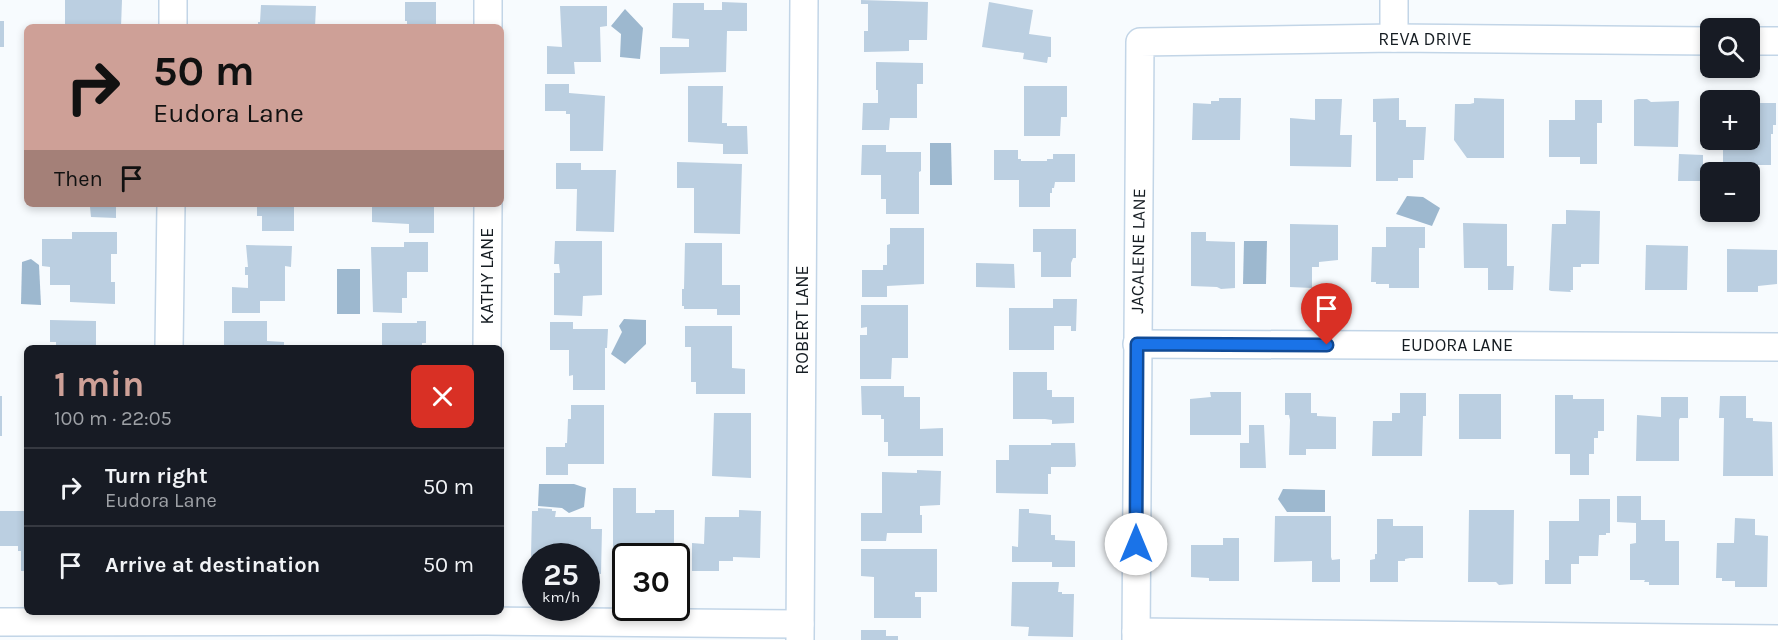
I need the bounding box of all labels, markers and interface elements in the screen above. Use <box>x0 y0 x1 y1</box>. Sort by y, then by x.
map controls <box>1700 18 1760 222</box>
button: search <box>1700 18 1760 78</box>
street label: REVA DRIVE <box>1378 28 1472 50</box>
text: 50 m <box>153 46 255 96</box>
icon: right <box>54 48 132 126</box>
button: + <box>1700 90 1760 150</box>
text: Eudora Lane <box>153 97 304 129</box>
icon: arrive <box>115 162 148 195</box>
button: − <box>1700 162 1760 222</box>
text: Then <box>54 166 103 192</box>
street label: JACALENE LANE <box>1126 188 1150 314</box>
street label: KATHY LANE <box>476 228 498 324</box>
street label: ROBERT LANE <box>791 265 813 375</box>
pin <box>1301 283 1352 345</box>
icon: arrive <box>1310 292 1343 325</box>
street label: EUDORA LANE <box>1401 334 1513 356</box>
text: 1 min <box>54 363 144 405</box>
button: close <box>411 365 474 428</box>
text: 100 m · 22:05 <box>54 407 172 430</box>
text: Turn right <box>105 463 208 489</box>
icon: right <box>54 471 87 504</box>
text: 50 m <box>423 474 474 500</box>
text: Eudora Lane <box>105 489 217 512</box>
position arrow <box>1104 512 1168 576</box>
speed limit sign: 30 <box>612 543 690 621</box>
icon: arrive <box>54 549 87 582</box>
text: Arrive at destination <box>105 552 320 578</box>
text: 50 m <box>423 552 474 578</box>
text: 25 <box>543 557 579 593</box>
text: km/h <box>542 588 580 606</box>

